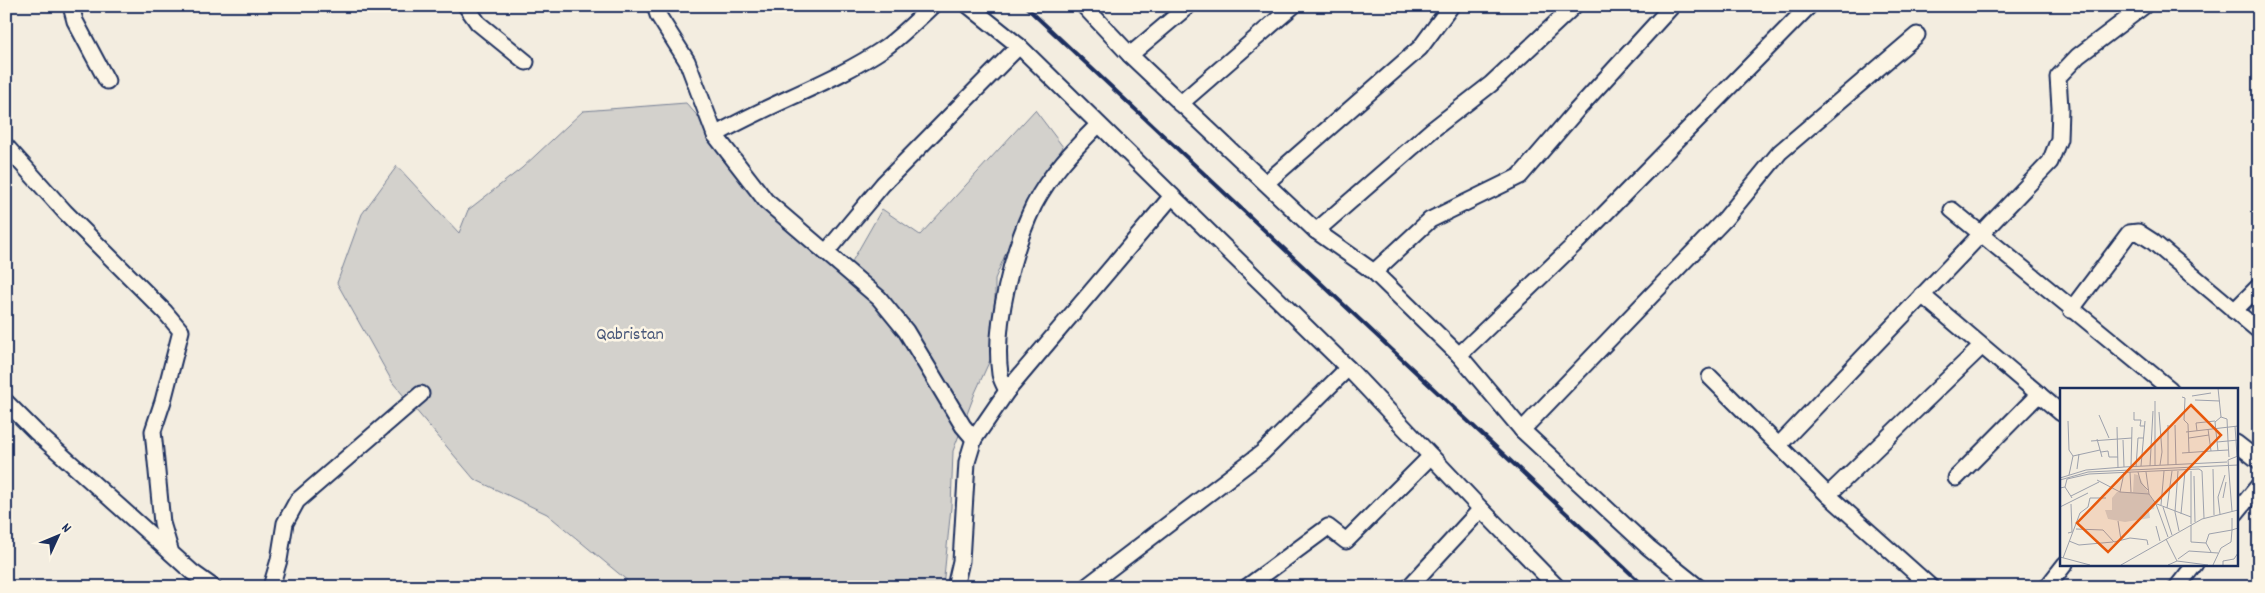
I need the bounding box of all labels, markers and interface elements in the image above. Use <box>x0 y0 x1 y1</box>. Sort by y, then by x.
park label: Qabristan <box>596 323 664 348</box>
inset map <box>2060 388 2238 566</box>
north arrow <box>32 510 82 560</box>
text: N <box>56 519 76 538</box>

